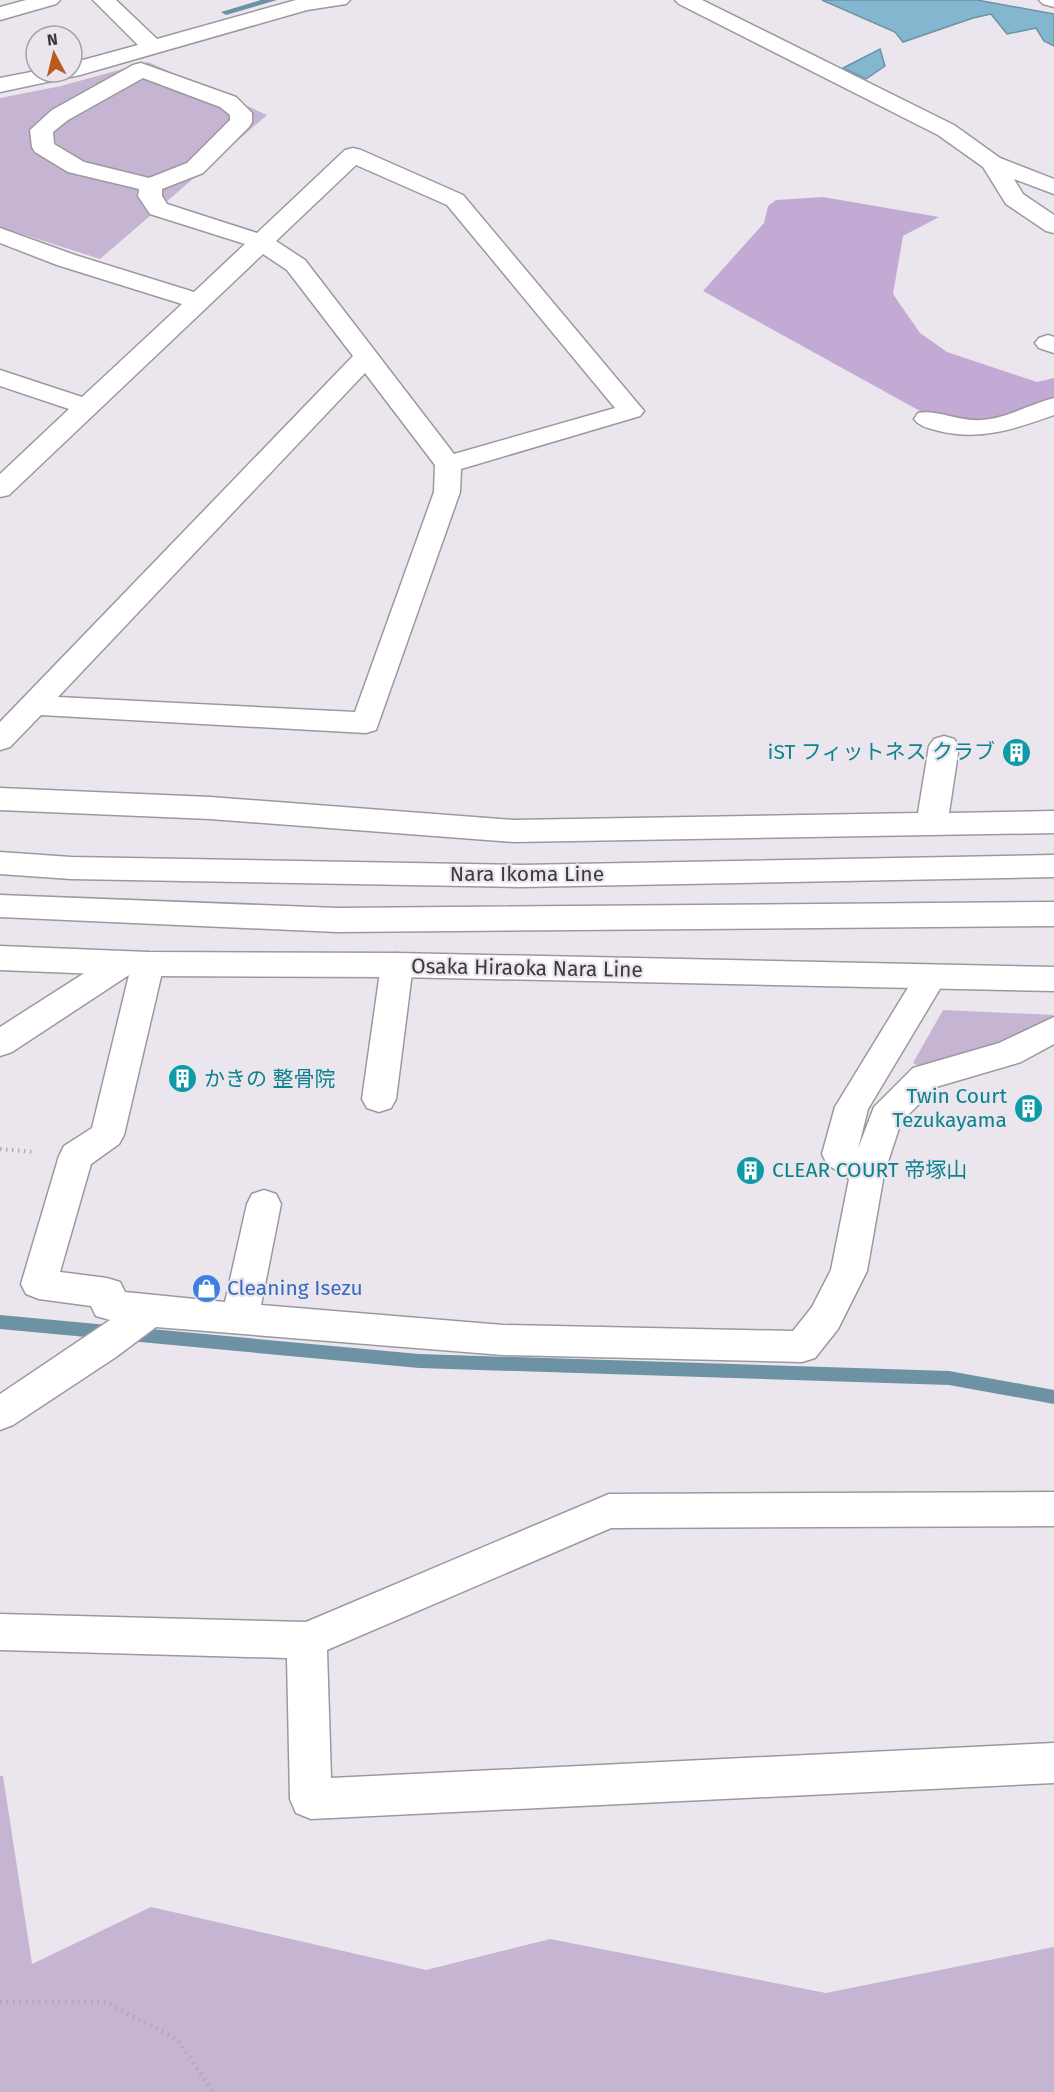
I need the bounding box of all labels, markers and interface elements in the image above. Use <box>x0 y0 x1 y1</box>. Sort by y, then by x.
north arrow <box>24 24 84 84</box>
text: N <box>46 30 59 50</box>
building icon: iST フィットネス クラブ <box>1000 736 1032 768</box>
place label: iST フィットネス クラブ <box>768 739 995 765</box>
street label: Nara Ikoma Line <box>450 861 604 887</box>
street label: Osaka Hiraoka Nara Line <box>411 953 643 983</box>
building icon: かきの 整骨院 <box>167 1063 199 1095</box>
place label: かきの 整骨院 <box>204 1066 336 1092</box>
place label: Twin Court Tezukayama <box>892 1083 1007 1133</box>
building icon: Twin Court Tezukayama <box>1012 1092 1044 1124</box>
building icon: CLEAR COURT 帝塚山 <box>735 1154 767 1186</box>
place label: CLEAR COURT 帝塚山 <box>772 1157 967 1183</box>
shop icon: Cleaning Isezu <box>190 1272 222 1304</box>
place label: Cleaning Isezu <box>227 1275 363 1301</box>

